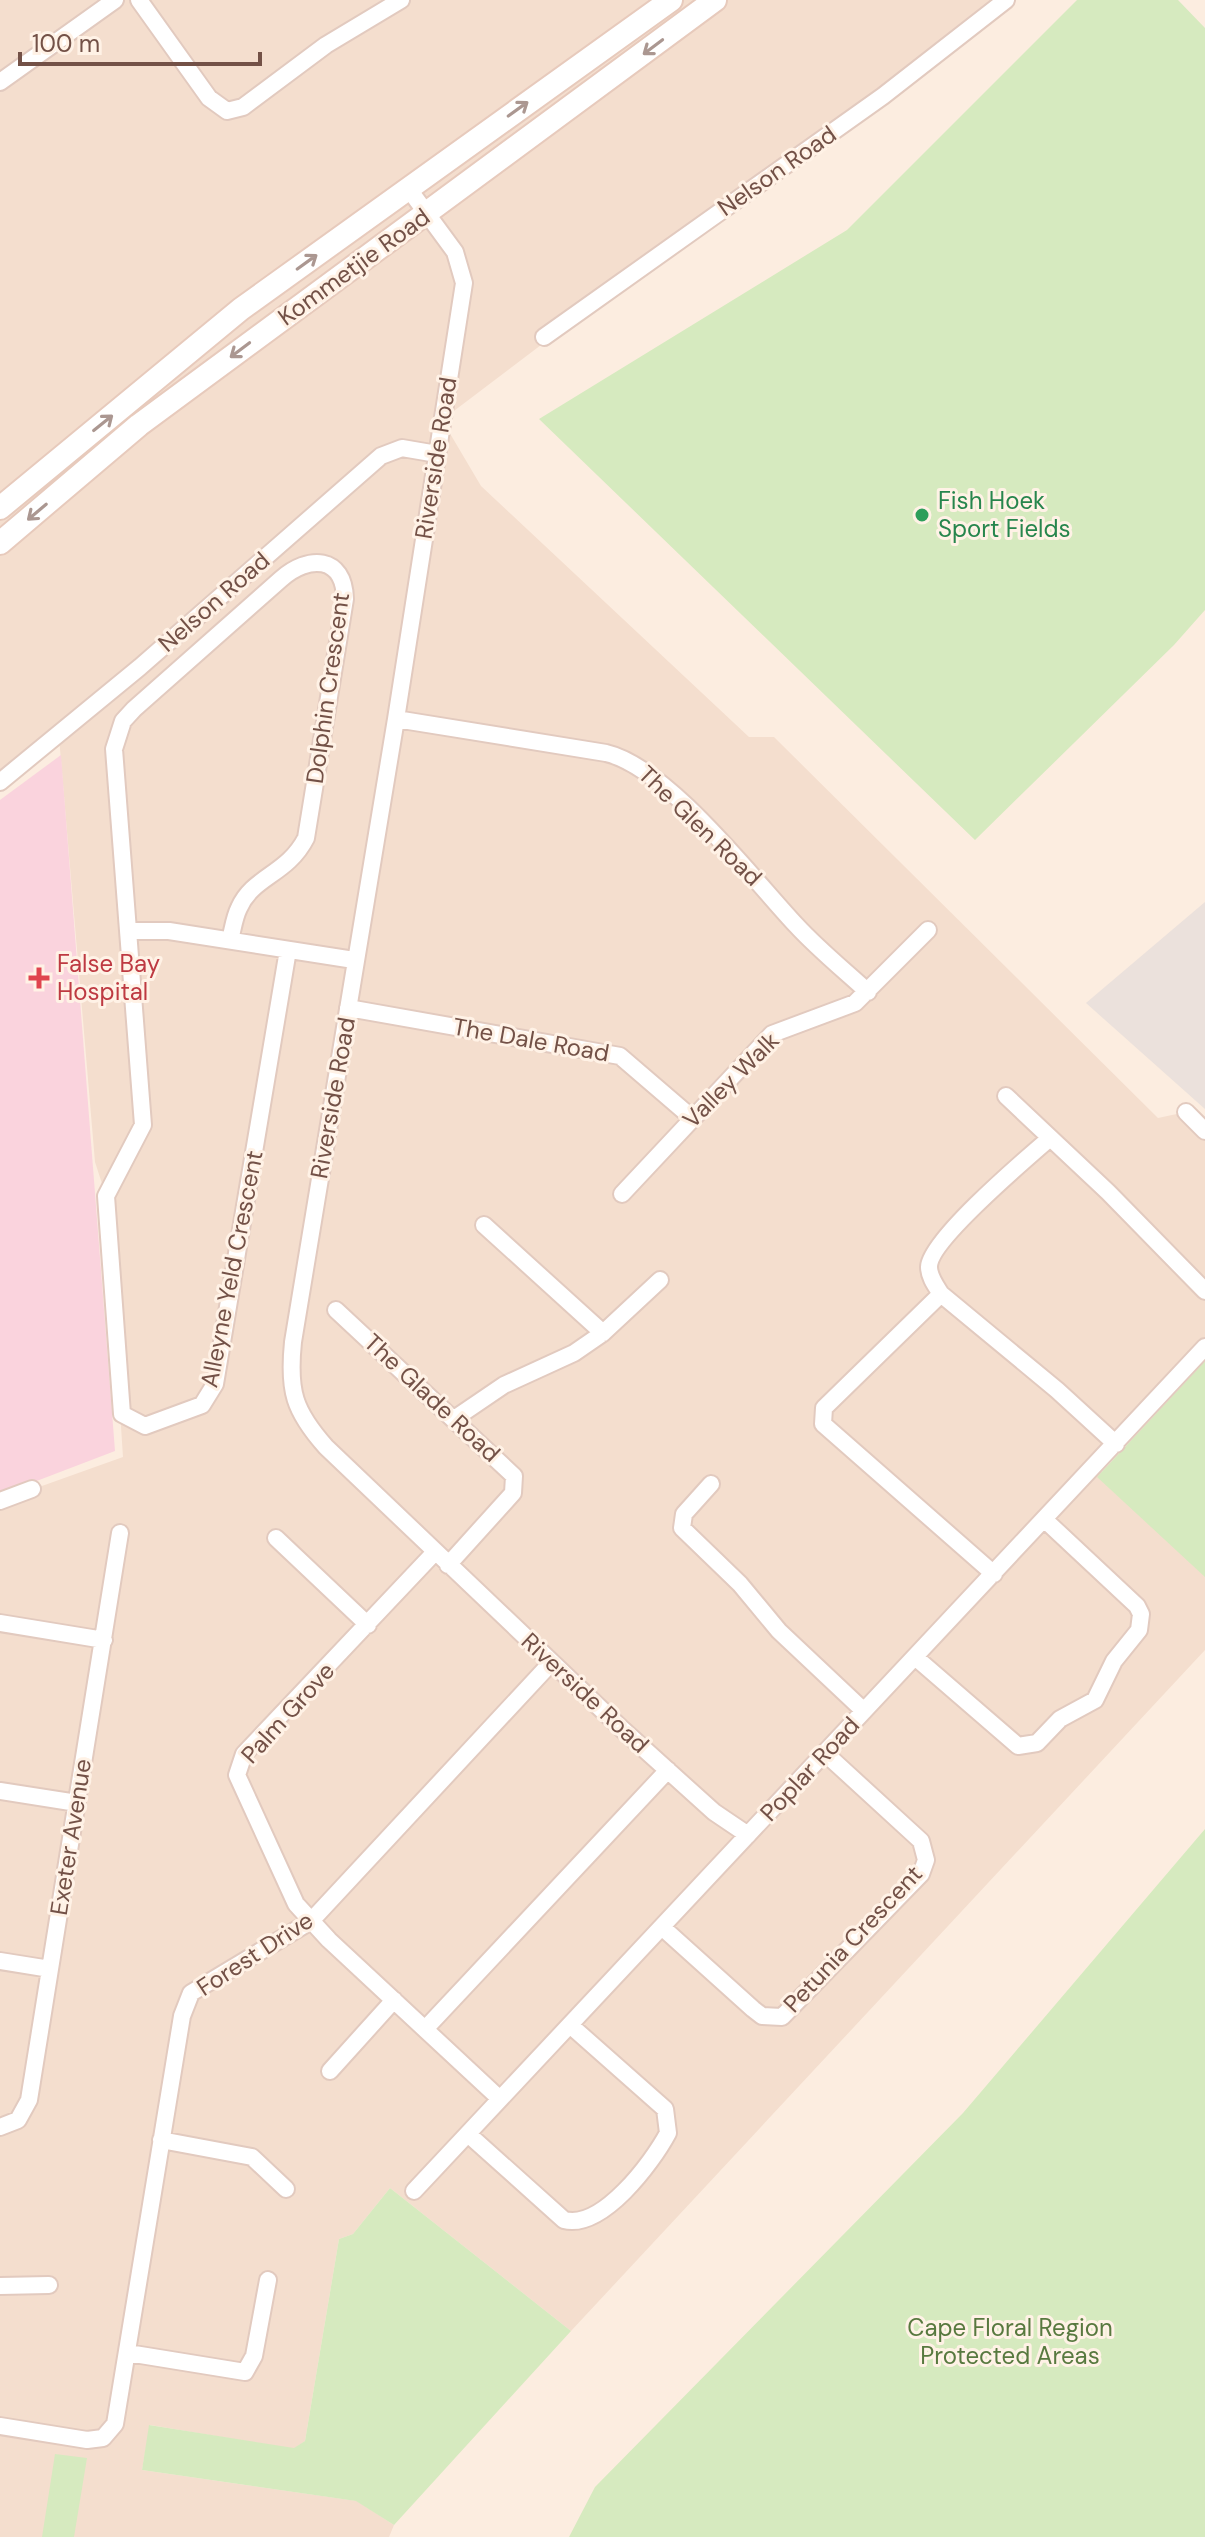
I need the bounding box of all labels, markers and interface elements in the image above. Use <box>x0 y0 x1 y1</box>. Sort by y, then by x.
scale bar <box>20 16 260 66</box>
text: 100 m <box>32 28 100 59</box>
one-way arrow <box>642 38 664 55</box>
one-way arrow <box>507 101 529 118</box>
street label: Nelson Road <box>711 118 842 223</box>
street label: Kommetjie Road <box>272 201 436 332</box>
one-way arrow <box>296 253 318 270</box>
one-way arrow <box>230 341 251 358</box>
street label: Riverside Road <box>407 375 464 541</box>
one-way arrow <box>93 414 113 432</box>
place label: Fish Hoek Sport Fields <box>938 485 1071 544</box>
one-way arrow <box>27 503 48 521</box>
marker: Fish Hoek Sport Fields <box>913 506 931 524</box>
street label: Nelson Road <box>151 545 276 659</box>
street label: Dolphin Crescent <box>299 590 356 786</box>
street label: The Glen Road <box>632 759 769 893</box>
place label: False Bay Hospital <box>57 948 160 1007</box>
marker: False Bay Hospital <box>28 967 50 989</box>
street label: The Dale Road <box>451 1011 612 1068</box>
street label: Riverside Road <box>303 1015 362 1181</box>
street label: Valley Walk <box>676 1025 785 1134</box>
street label: Alleyne Yeld Crescent <box>193 1148 270 1390</box>
street label: The Glade Road <box>358 1327 507 1469</box>
street label: Riverside Road <box>515 1626 656 1760</box>
street label: Palm Grove <box>234 1656 341 1770</box>
street label: Poplar Road <box>753 1710 866 1828</box>
street label: Exeter Avenue <box>43 1757 98 1917</box>
street label: Petunia Crescent <box>776 1858 929 2019</box>
street label: Forest Drive <box>191 1904 319 2003</box>
park label: Cape Floral Region Protected Areas <box>907 2312 1113 2371</box>

